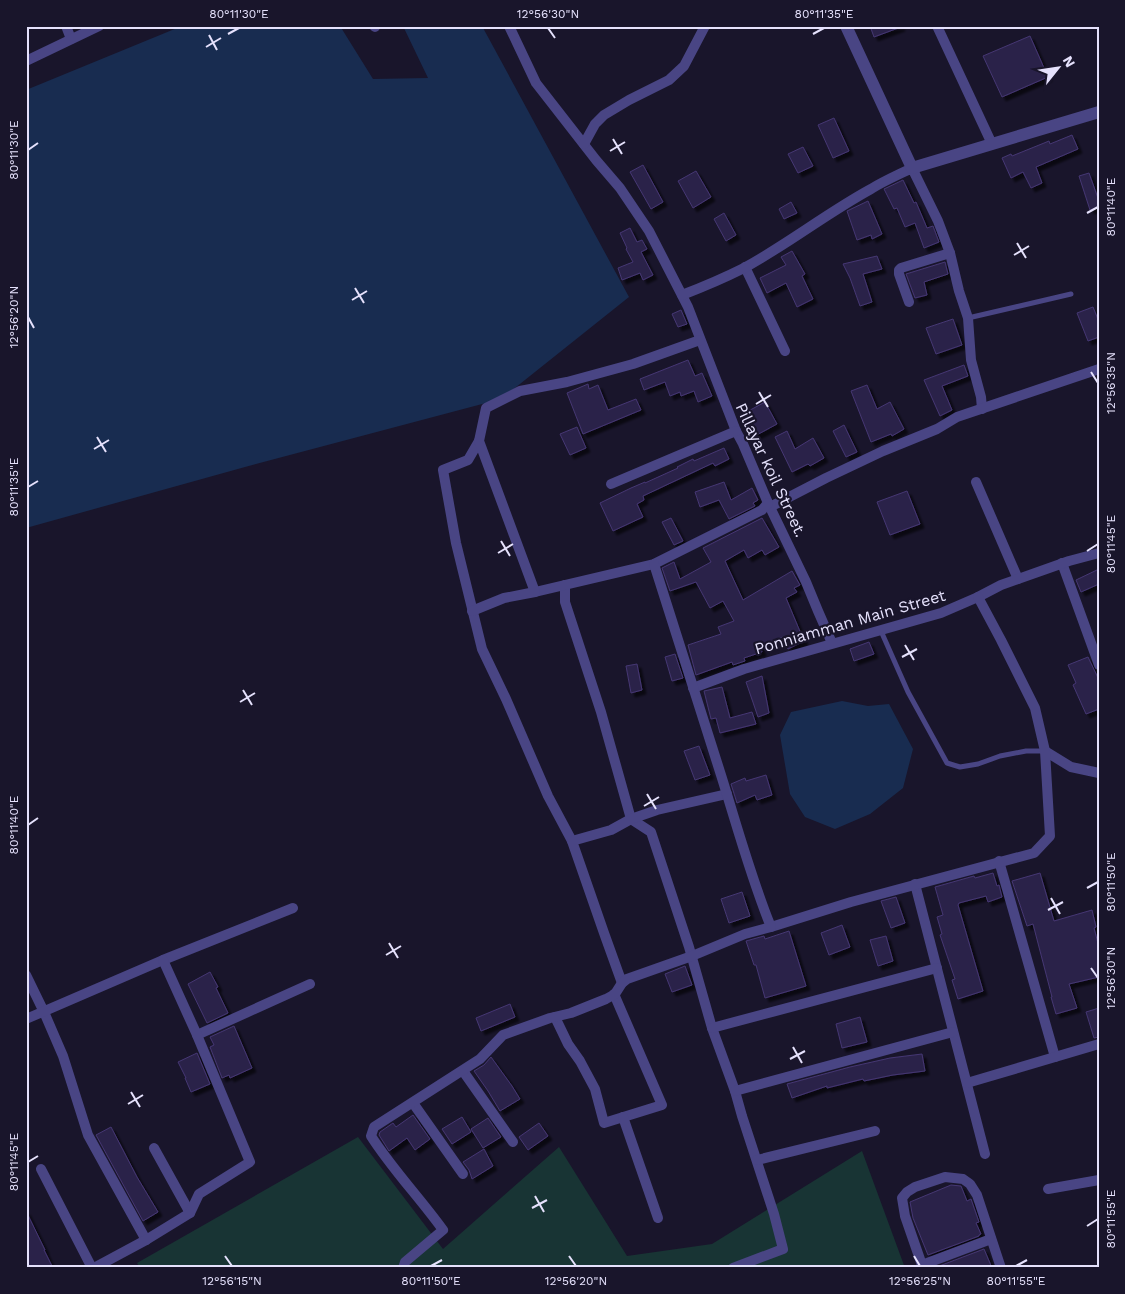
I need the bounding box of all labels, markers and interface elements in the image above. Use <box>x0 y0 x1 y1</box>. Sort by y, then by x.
text: 80°11'30"E <box>209 7 269 21</box>
text: 12°56'30"N <box>517 7 579 21</box>
text: 80°11'35"E <box>794 7 854 21</box>
north arrow <box>1032 42 1082 92</box>
text: N <box>1060 53 1079 70</box>
text: 80°11'30"E <box>7 120 21 180</box>
text: 80°11'40"E <box>1104 177 1118 236</box>
text: 12°56'20"N <box>7 286 21 348</box>
text: 12°56'35"N <box>1104 352 1118 414</box>
street label: Pillayar koil Street. <box>732 400 810 540</box>
text: 80°11'35"E <box>7 457 21 517</box>
text: 80°11'45"E <box>1104 515 1118 573</box>
street label: Ponniamman Main Street <box>752 586 948 658</box>
text: 80°11'40"E <box>7 795 21 854</box>
text: 80°11'50"E <box>1104 852 1118 912</box>
text: 12°56'30"N <box>1104 947 1118 1009</box>
text: 80°11'45"E <box>7 1133 21 1191</box>
text: 80°11'55"E <box>1104 1189 1118 1249</box>
text: 12°56'15"N <box>202 1274 262 1288</box>
text: 80°11'50"E <box>401 1274 461 1288</box>
text: 12°56'20"N <box>545 1274 607 1288</box>
text: 12°56'25"N <box>889 1274 951 1288</box>
text: 80°11'55"E <box>986 1274 1046 1288</box>

